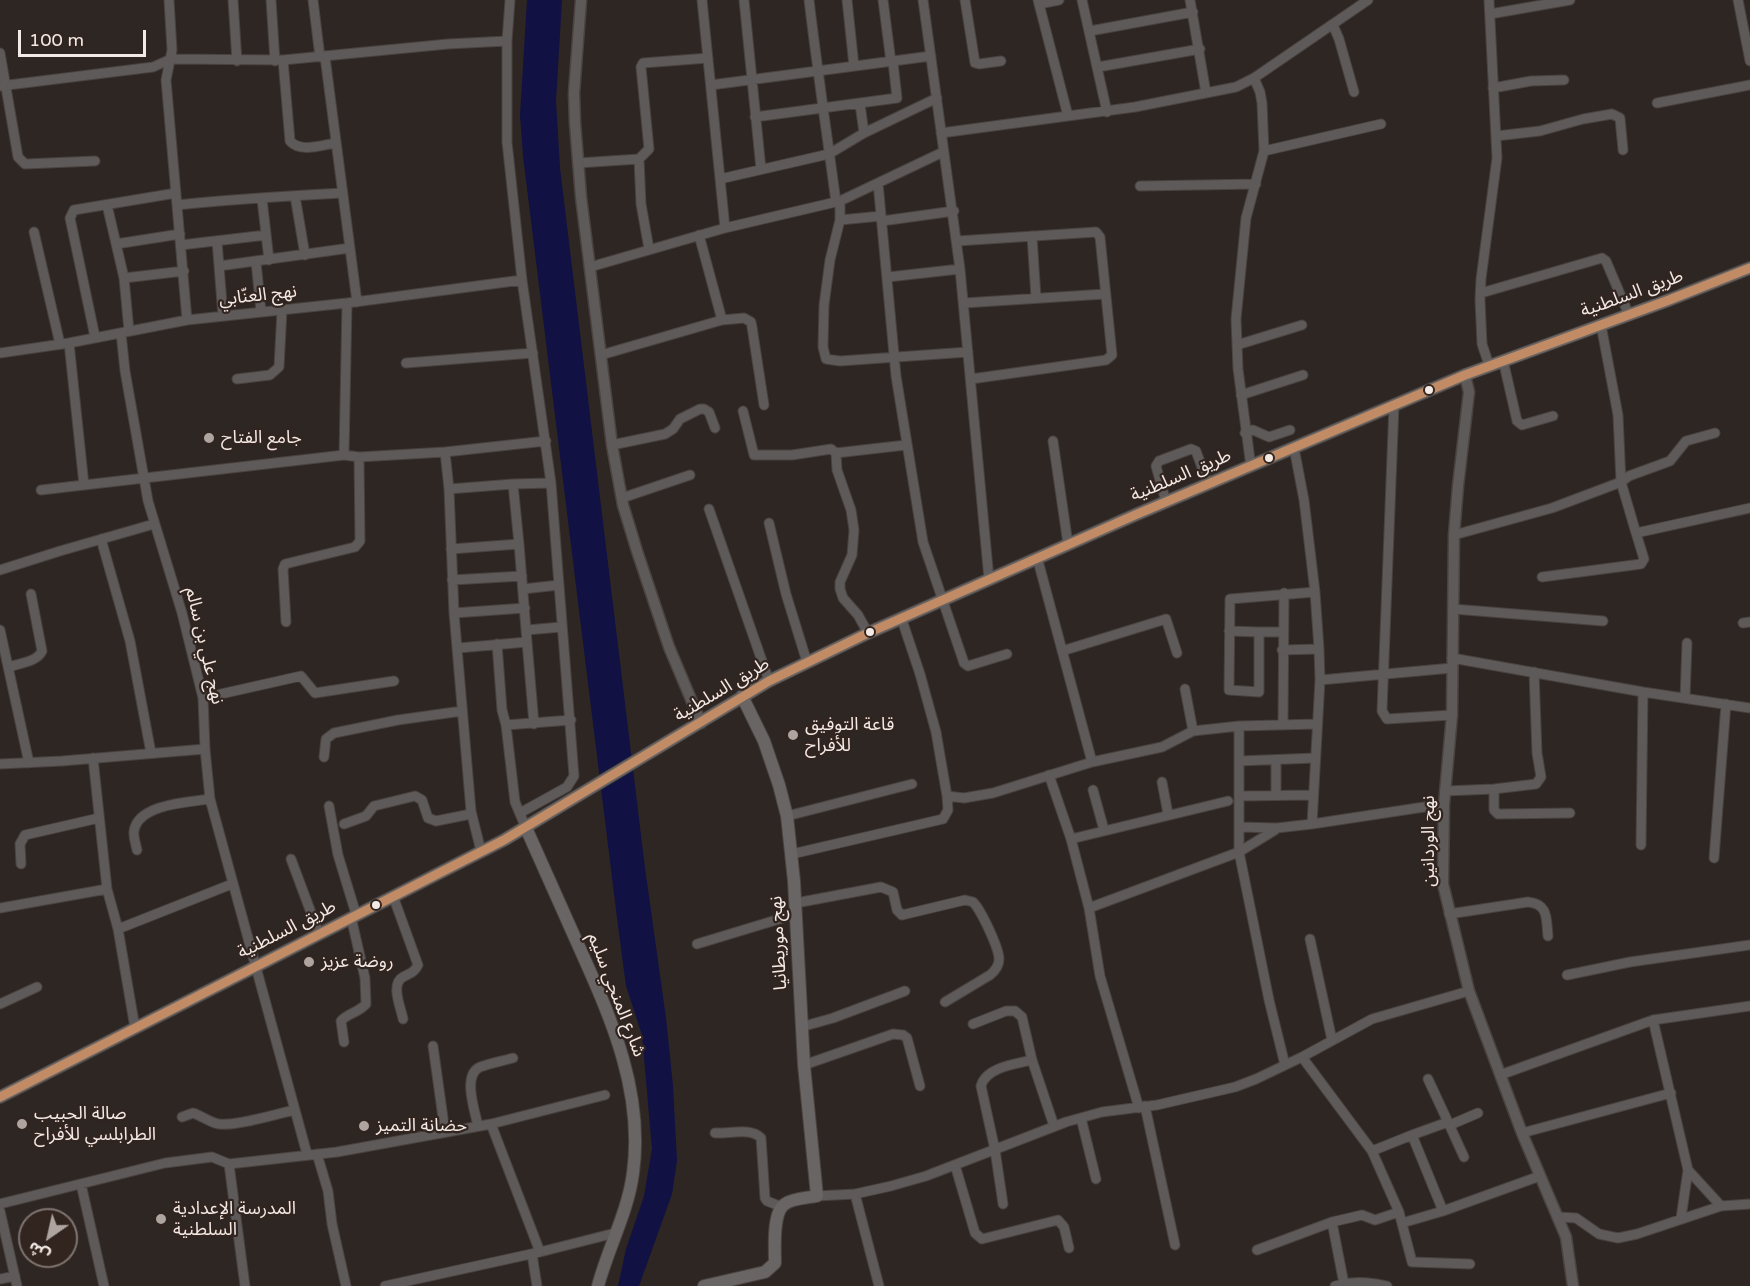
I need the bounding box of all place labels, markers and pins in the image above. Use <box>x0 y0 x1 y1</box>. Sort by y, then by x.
unlabelled marker <box>1423 384 1435 396</box>
place label: جامع الفتاح <box>221 427 302 449</box>
marker: جامع الفتاح <box>202 431 216 445</box>
unlabelled marker <box>1263 452 1275 464</box>
unlabelled marker <box>864 626 876 638</box>
place label: قاعة التوفيق للأفراح <box>805 714 894 756</box>
marker: قاعة التوفيق للأفراح <box>786 728 800 742</box>
unlabelled marker <box>370 899 382 911</box>
place label: روضة عزيز <box>321 951 393 973</box>
marker: روضة عزيز <box>302 955 316 969</box>
place label: صالة الحبيب الطرابلسي للأفراح <box>34 1103 156 1146</box>
place label: حضانة التميز <box>376 1115 467 1137</box>
marker: صالة الحبيب الطرابلسي للأفراح <box>15 1117 29 1131</box>
marker: حضانة التميز <box>357 1119 371 1133</box>
place label: المدرسة الإعدادية السلطنية <box>173 1198 296 1240</box>
marker: المدرسة الإعدادية السلطنية <box>154 1212 168 1226</box>

